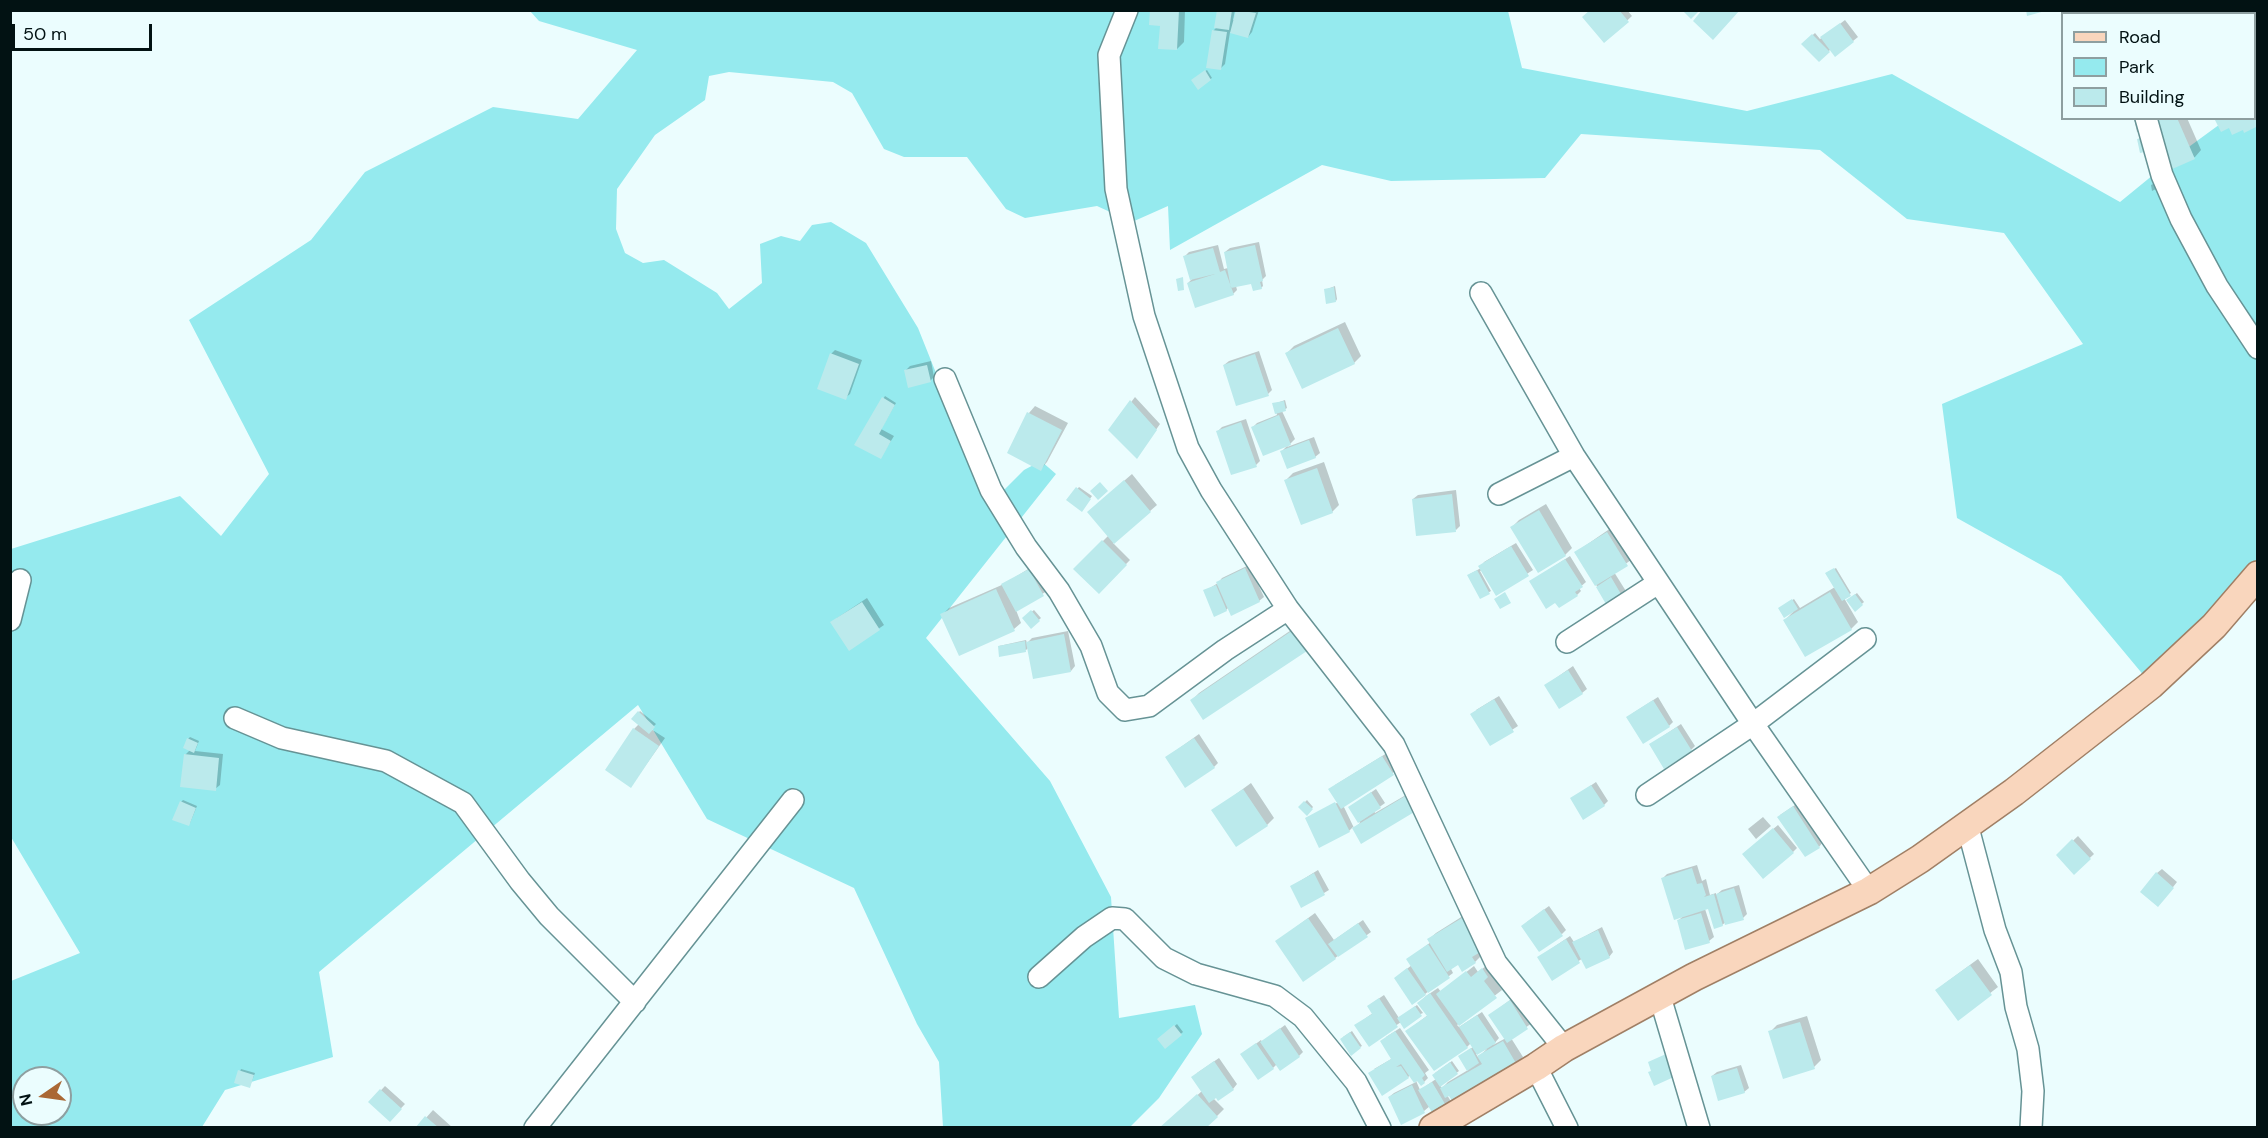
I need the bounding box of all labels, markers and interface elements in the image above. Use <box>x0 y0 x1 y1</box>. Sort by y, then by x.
scale bar <box>15 12 154 50</box>
legend <box>2061 12 2256 120</box>
text: 50 m <box>23 22 67 46</box>
text: Road <box>2119 25 2161 49</box>
text: Park <box>2119 55 2155 79</box>
text: Building <box>2119 85 2184 109</box>
north arrow <box>12 1066 72 1126</box>
text: N <box>14 1092 37 1108</box>

